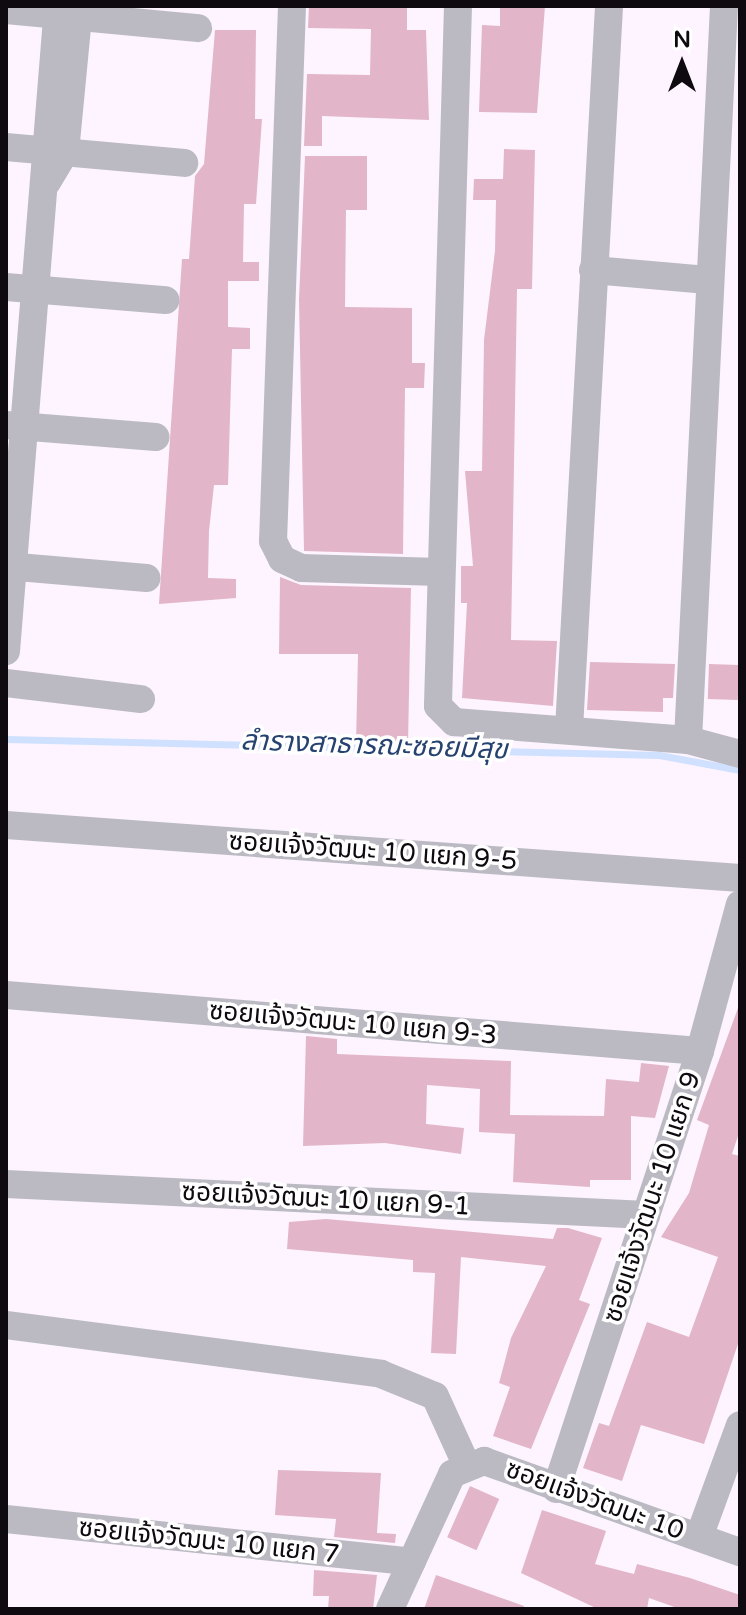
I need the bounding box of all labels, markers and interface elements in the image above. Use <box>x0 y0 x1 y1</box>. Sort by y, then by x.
north arrow <box>642 24 722 104</box>
text: N <box>673 27 691 53</box>
water label: ลำรางสาธารณะซอยมีสุข <box>240 724 508 766</box>
street label: ซอยแจ้งวัฒนะ 10 แยก 9-5 <box>228 825 518 877</box>
street label: ซอยแจ้งวัฒนะ 10 แยก 9-3 <box>208 995 498 1051</box>
street label: ซอยแจ้งวัฒนะ 10 แยก 9 <box>597 1068 707 1326</box>
street label: ซอยแจ้งวัฒนะ 10 แยก 9-1 <box>181 1176 471 1222</box>
street label: ซอยแจ้งวัฒนะ 10 <box>502 1453 688 1547</box>
street label: ซอยแจ้งวัฒนะ 10 แยก 7 <box>77 1512 341 1570</box>

